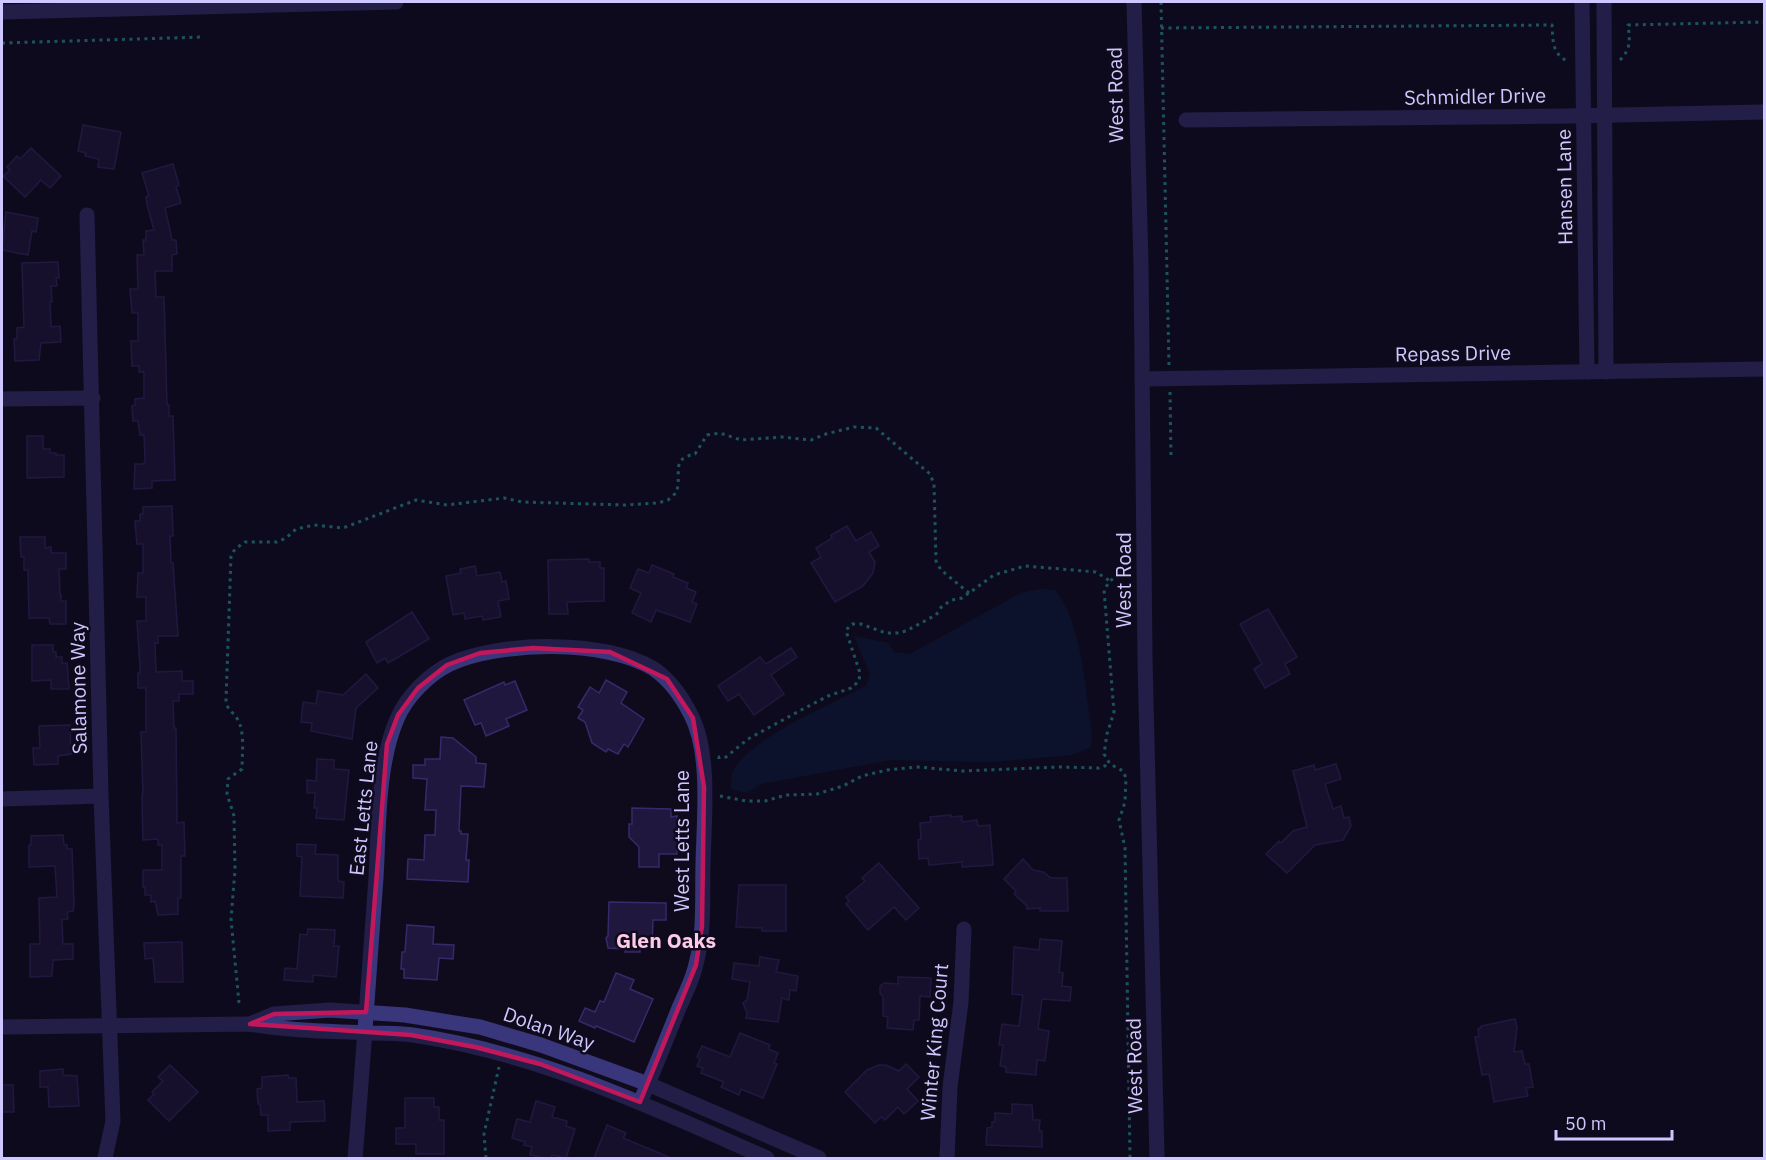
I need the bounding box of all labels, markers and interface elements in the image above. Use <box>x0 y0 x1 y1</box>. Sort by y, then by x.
street label: West Road <box>1101 47 1129 143</box>
street label: Schmidler Drive <box>1404 81 1546 111</box>
street label: Hansen Lane <box>1549 129 1579 245</box>
street label: Repass Drive <box>1395 338 1511 368</box>
street label: West Road <box>1110 532 1137 628</box>
street label: Salamone Way <box>63 622 93 754</box>
street label: East Letts Lane <box>342 739 384 877</box>
street label: West Letts Lane <box>668 770 695 912</box>
district label: Glen Oaks <box>616 926 716 954</box>
street label: Winter King Court <box>914 962 954 1122</box>
street label: Dolan Way <box>500 1000 598 1056</box>
street label: West Road <box>1120 1018 1148 1114</box>
scale bar <box>1556 1103 1672 1141</box>
text: 50 m <box>1565 1112 1607 1135</box>

